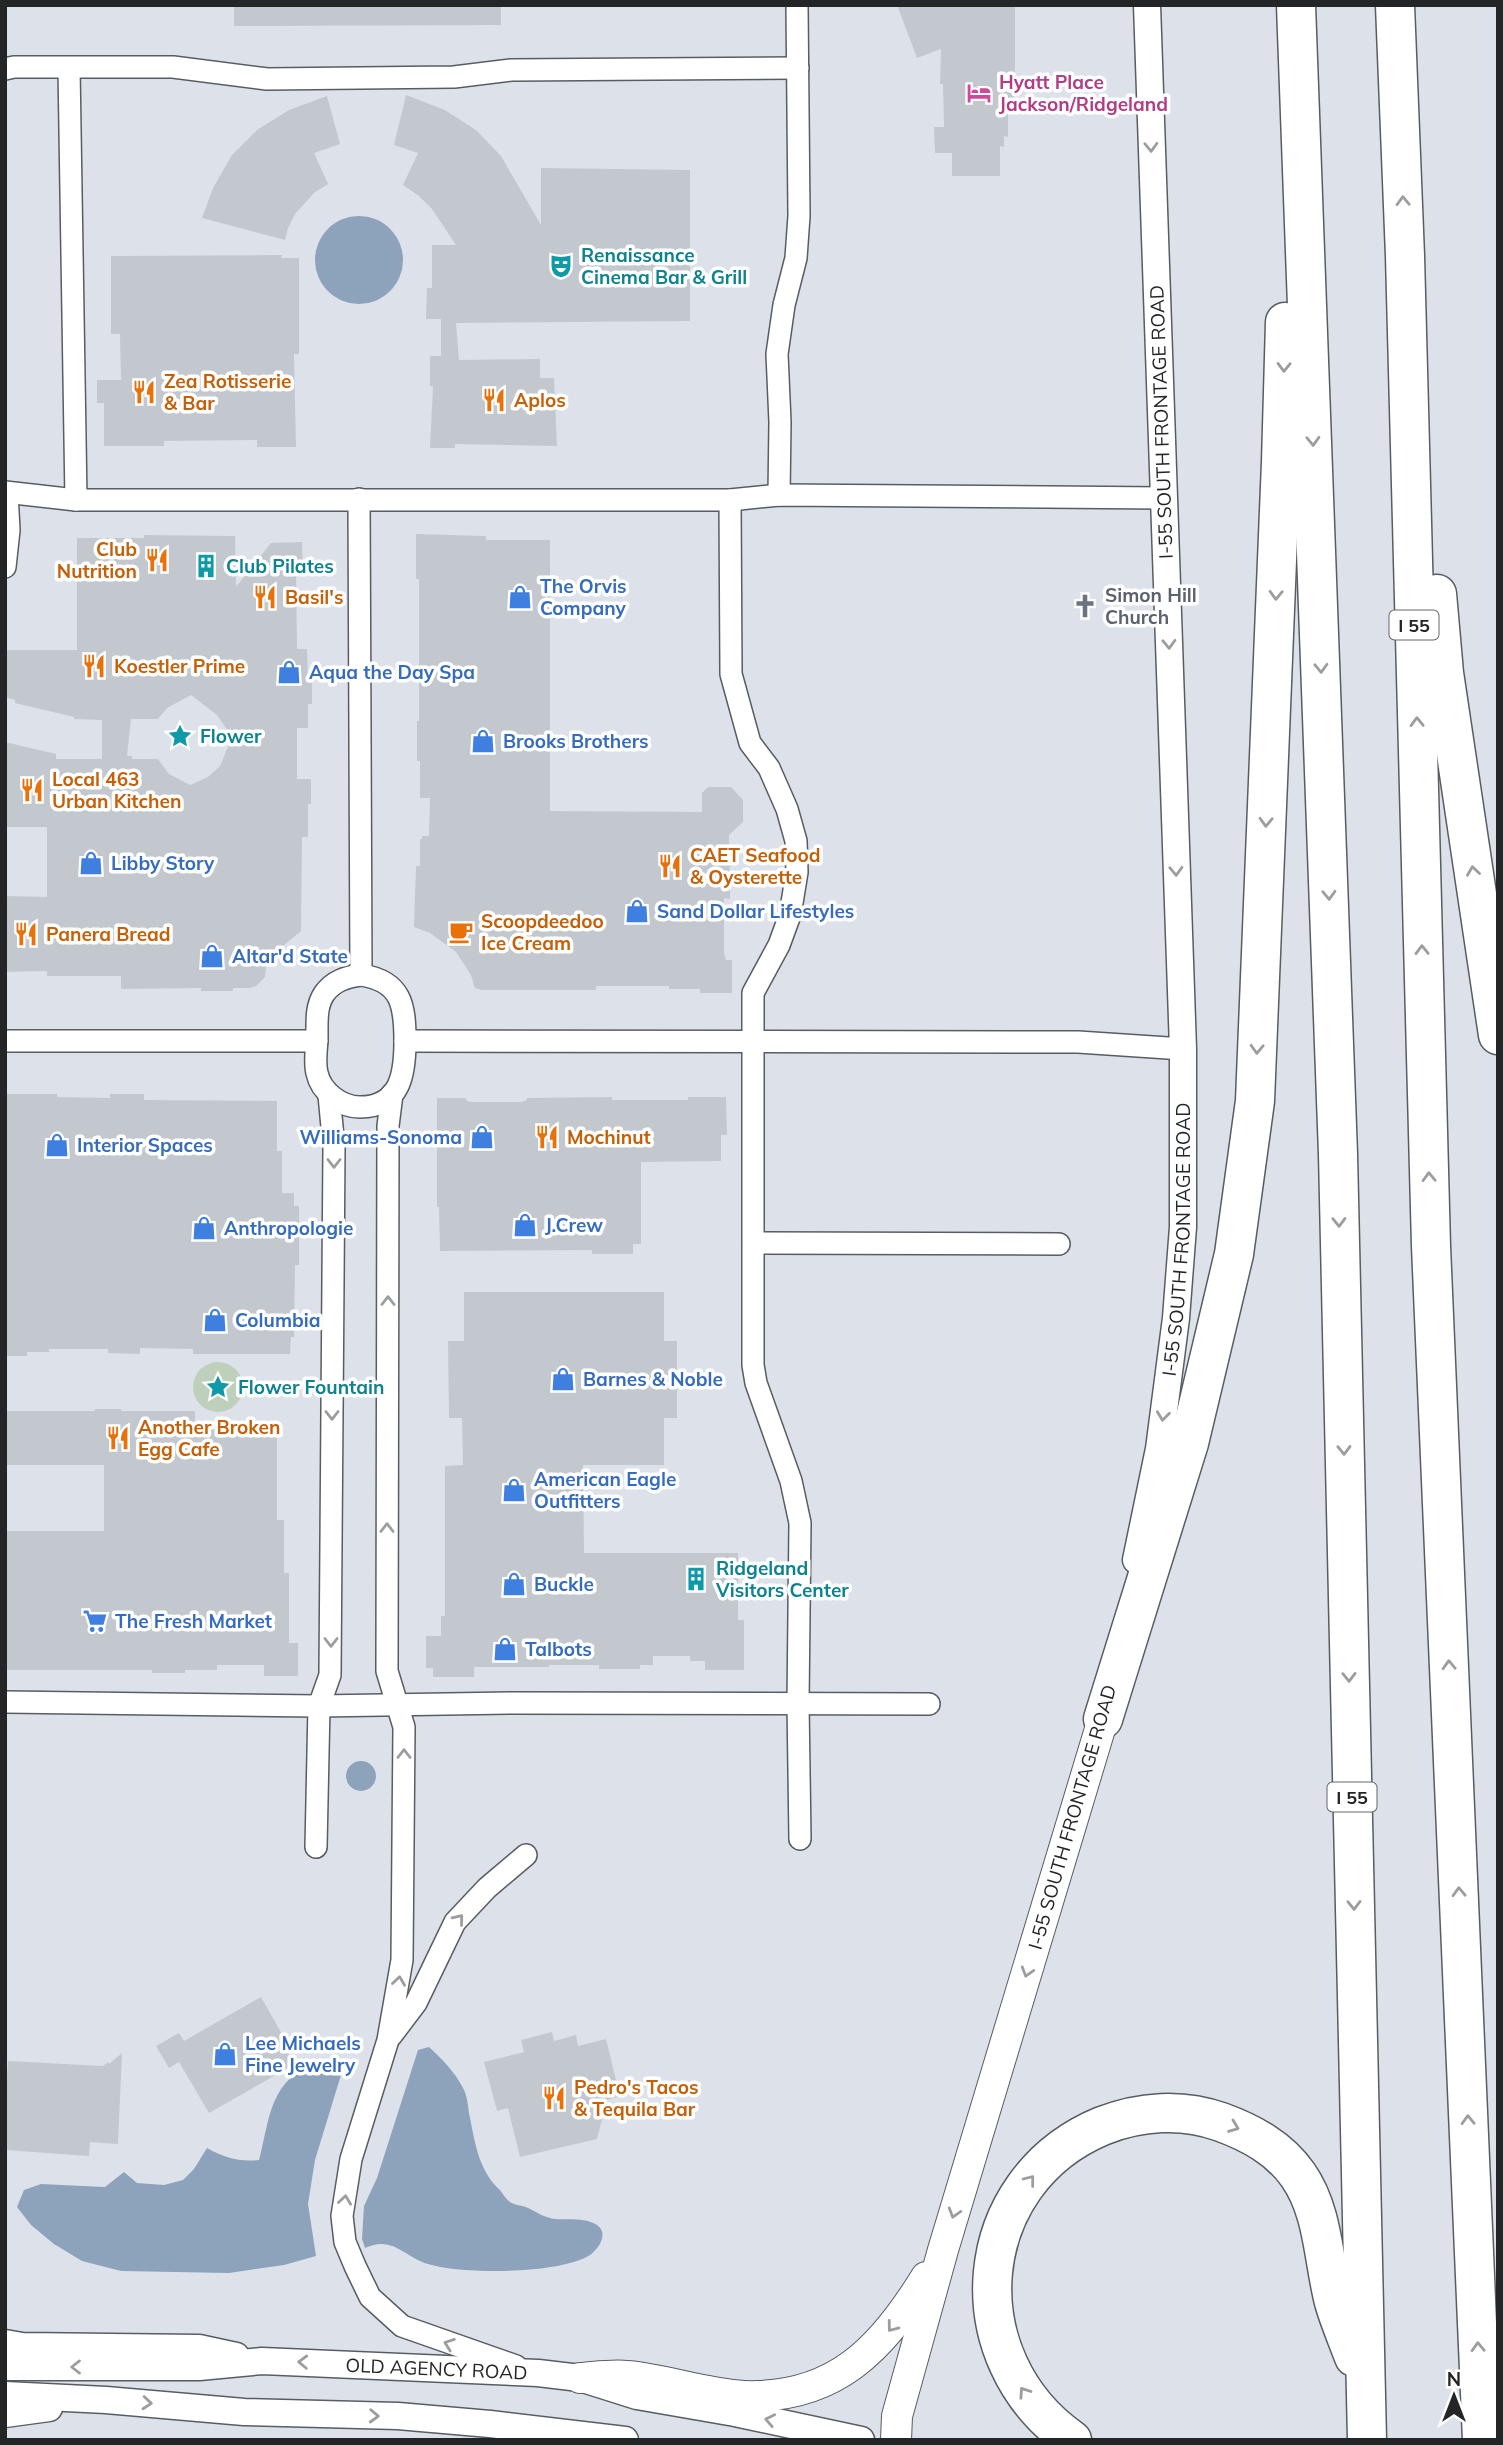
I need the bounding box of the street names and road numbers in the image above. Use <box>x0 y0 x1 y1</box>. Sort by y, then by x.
street label: I-55 SOUTH FRONTAGE ROAD <box>1144 285 1178 559</box>
road number: I 55 <box>1390 610 1438 640</box>
street label: I-55 SOUTH FRONTAGE ROAD <box>1157 1103 1195 1378</box>
street label: I-55 SOUTH FRONTAGE ROAD <box>1023 1682 1121 1952</box>
road number: I 55 <box>1328 1782 1376 1812</box>
street label: OLD AGENCY ROAD <box>345 2353 528 2385</box>

